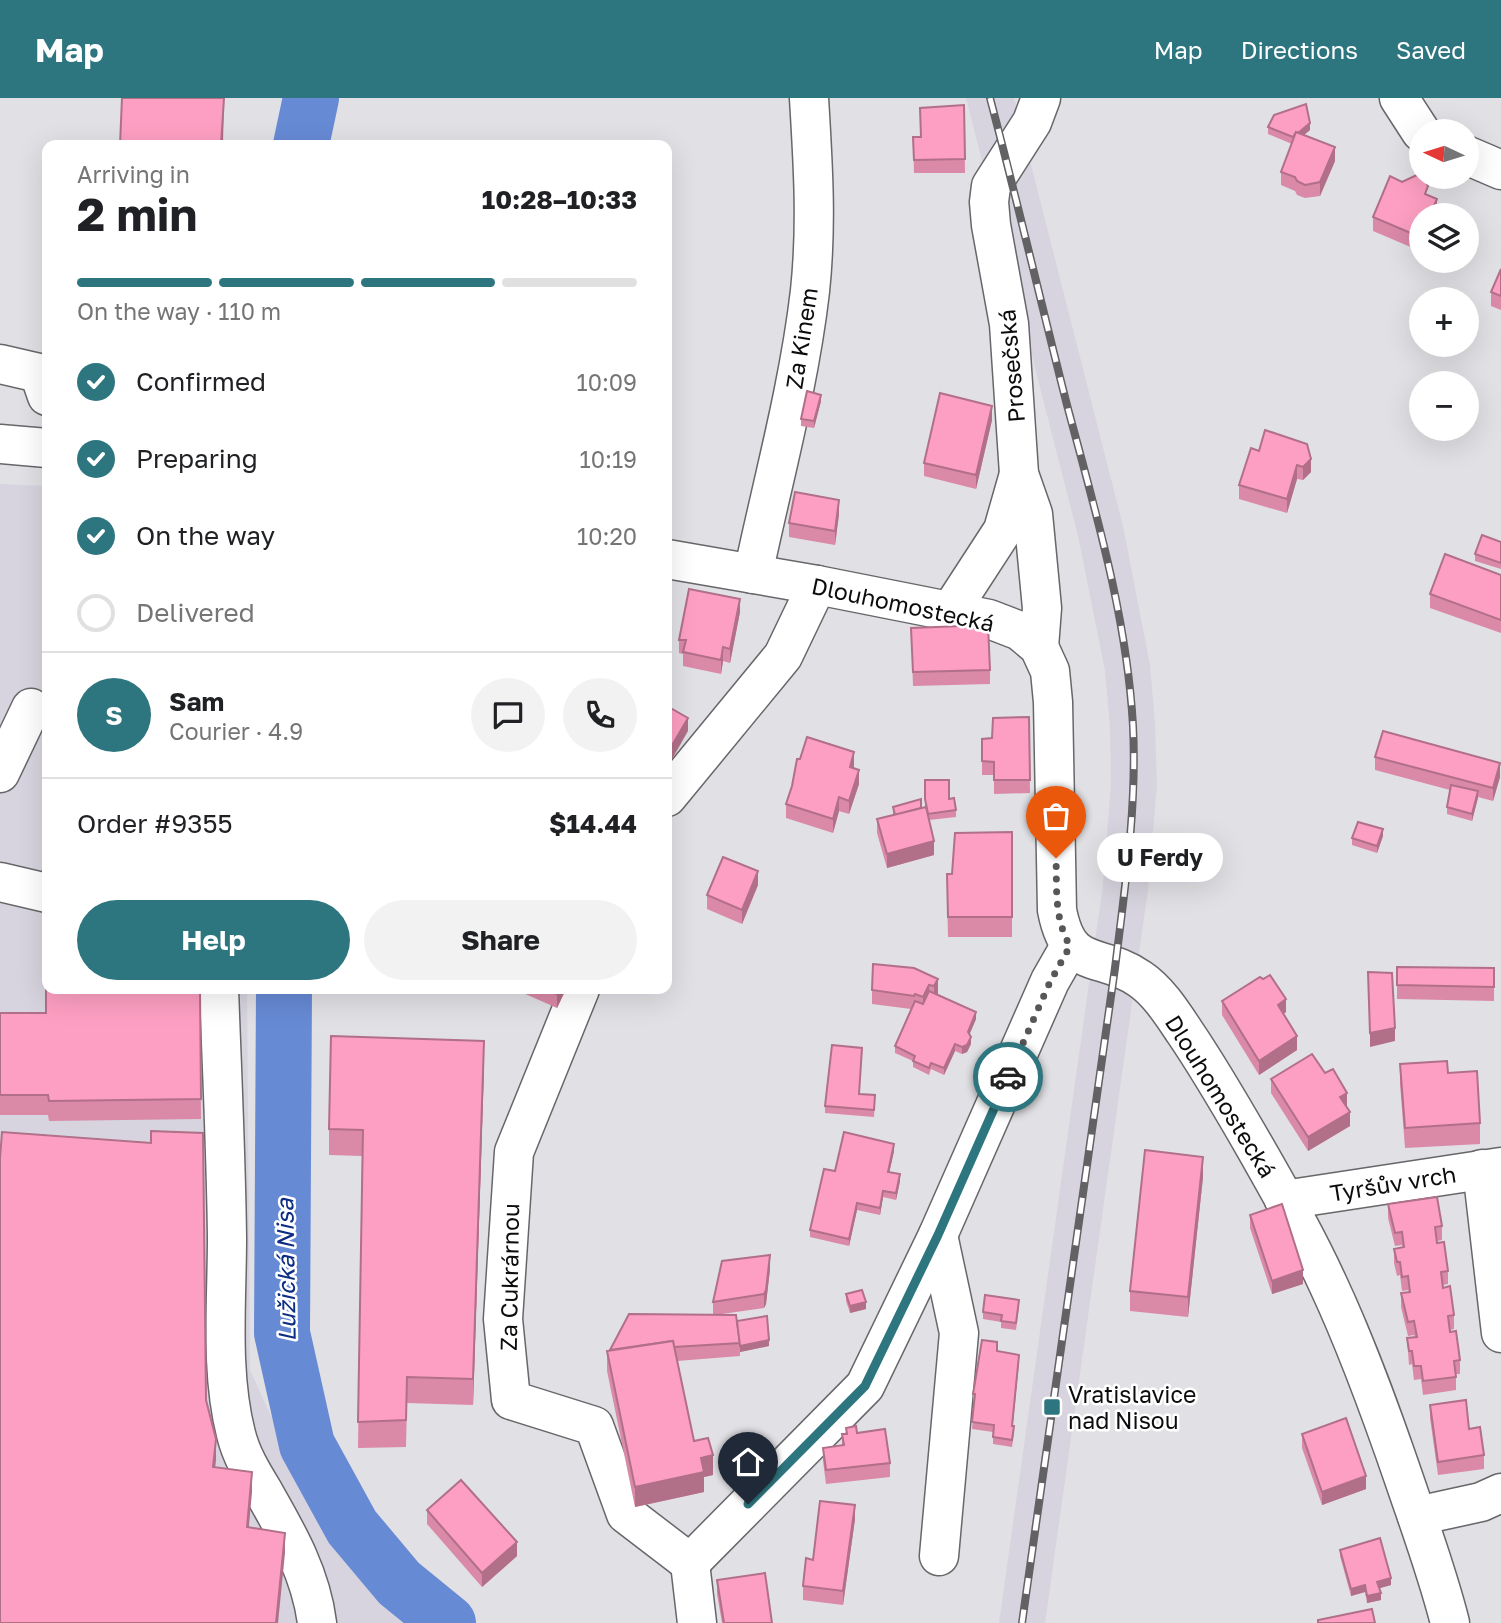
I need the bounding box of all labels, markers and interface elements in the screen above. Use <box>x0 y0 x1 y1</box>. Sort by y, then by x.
text: Map <box>35 30 104 69</box>
text: Map <box>1154 35 1203 64</box>
text: Directions <box>1241 35 1358 64</box>
text: Saved <box>1396 35 1466 64</box>
north arrow <box>1409 119 1479 189</box>
map controls <box>1409 119 1479 441</box>
text: Arriving in <box>77 160 190 188</box>
text: 10:28–10:33 <box>482 184 637 215</box>
text: 2 min <box>77 186 197 241</box>
button: layers <box>1409 203 1479 273</box>
street label: Za Kinem <box>779 285 823 391</box>
button: + <box>1409 287 1479 357</box>
text: On the way · 110 m <box>77 297 281 325</box>
street label: Prosečská <box>992 308 1030 424</box>
icon: check <box>77 363 115 401</box>
text: Confirmed <box>136 366 266 397</box>
text: 10:09 <box>577 368 637 396</box>
button: − <box>1409 371 1479 441</box>
icon: check <box>77 440 115 478</box>
text: Preparing <box>136 443 258 474</box>
text: 10:19 <box>580 445 637 473</box>
icon: check <box>77 517 115 555</box>
text: On the way <box>136 520 275 551</box>
text: 10:20 <box>577 522 637 550</box>
street label: Dlouhomostecká <box>809 571 997 637</box>
text: Delivered <box>136 597 255 628</box>
button: chat <box>471 678 545 752</box>
button: phone <box>563 678 637 752</box>
text: Sam <box>169 686 224 717</box>
text: S <box>105 700 123 731</box>
text: Courier · 4.9 <box>169 717 303 745</box>
pin <box>1026 786 1086 858</box>
icon: bag <box>1037 797 1075 835</box>
text: Order #9355 <box>77 808 233 839</box>
text: $14.44 <box>549 808 637 839</box>
callout: U Ferdy <box>1098 834 1224 882</box>
text: U Ferdy <box>1117 843 1203 871</box>
button: Help <box>77 900 350 980</box>
button: Share <box>364 900 637 980</box>
street label: Dlouhomostecká <box>1160 1010 1282 1182</box>
courier <box>973 1042 1043 1112</box>
icon: car <box>989 1058 1027 1096</box>
street label: Tyršův vrch <box>1328 1159 1458 1207</box>
water label: Lužická Nisa <box>269 1197 301 1342</box>
street label: Za Cukrárnou <box>494 1203 524 1351</box>
place label: Vratislavice nad Nisou <box>1068 1380 1196 1434</box>
marker: Vratislavice nad Nisou <box>1042 1397 1062 1417</box>
pin <box>718 1432 778 1504</box>
icon: home <box>729 1443 767 1481</box>

